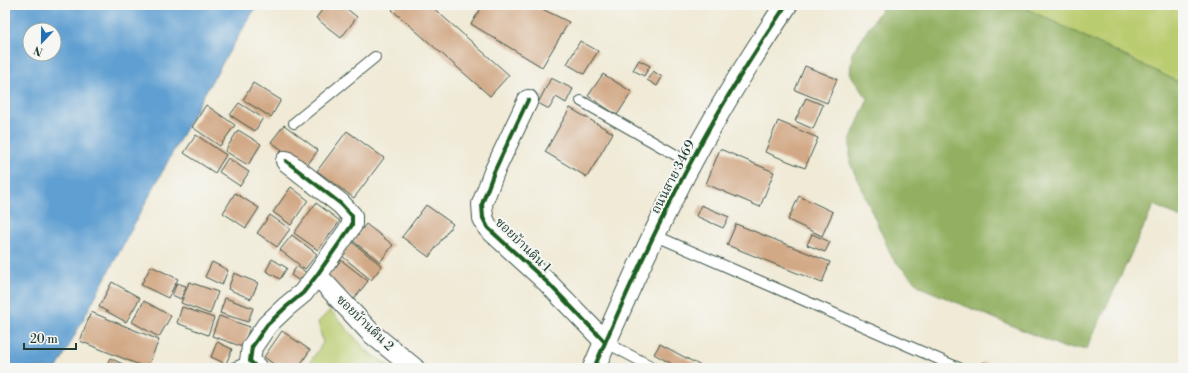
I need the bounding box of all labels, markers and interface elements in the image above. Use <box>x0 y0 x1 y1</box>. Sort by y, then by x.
north arrow <box>22 22 62 62</box>
text: N <box>32 42 45 58</box>
street label: ถนนสาย 3469 <box>648 137 699 217</box>
street label: ซอยบ้านดิน 1 <box>492 214 555 276</box>
street label: ซอยบ้านดิน 2 <box>333 292 397 354</box>
scale bar <box>24 325 76 351</box>
text: 20 m <box>30 332 58 347</box>

